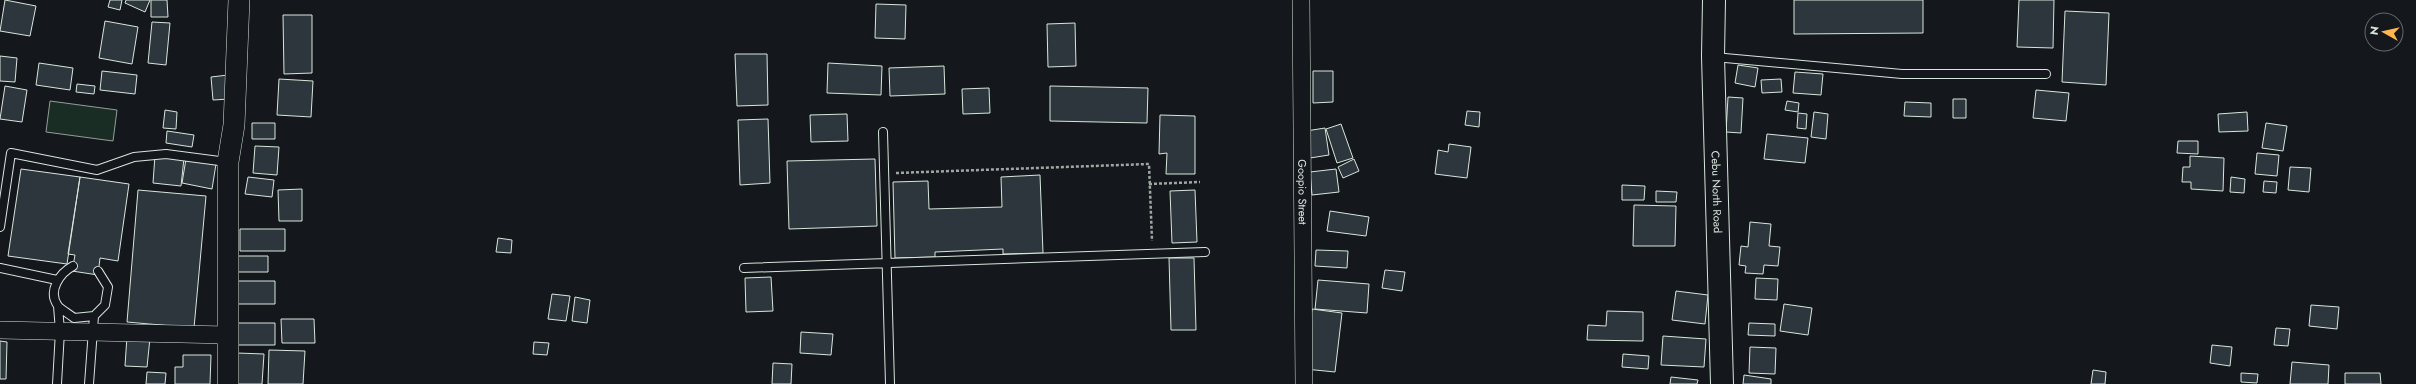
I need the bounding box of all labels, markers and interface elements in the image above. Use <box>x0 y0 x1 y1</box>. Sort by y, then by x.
north arrow <box>2364 12 2404 52</box>
text: N <box>2366 25 2383 36</box>
street label: Cebu North Road <box>1708 151 1726 233</box>
street label: Goopio Street <box>1294 159 1311 225</box>

